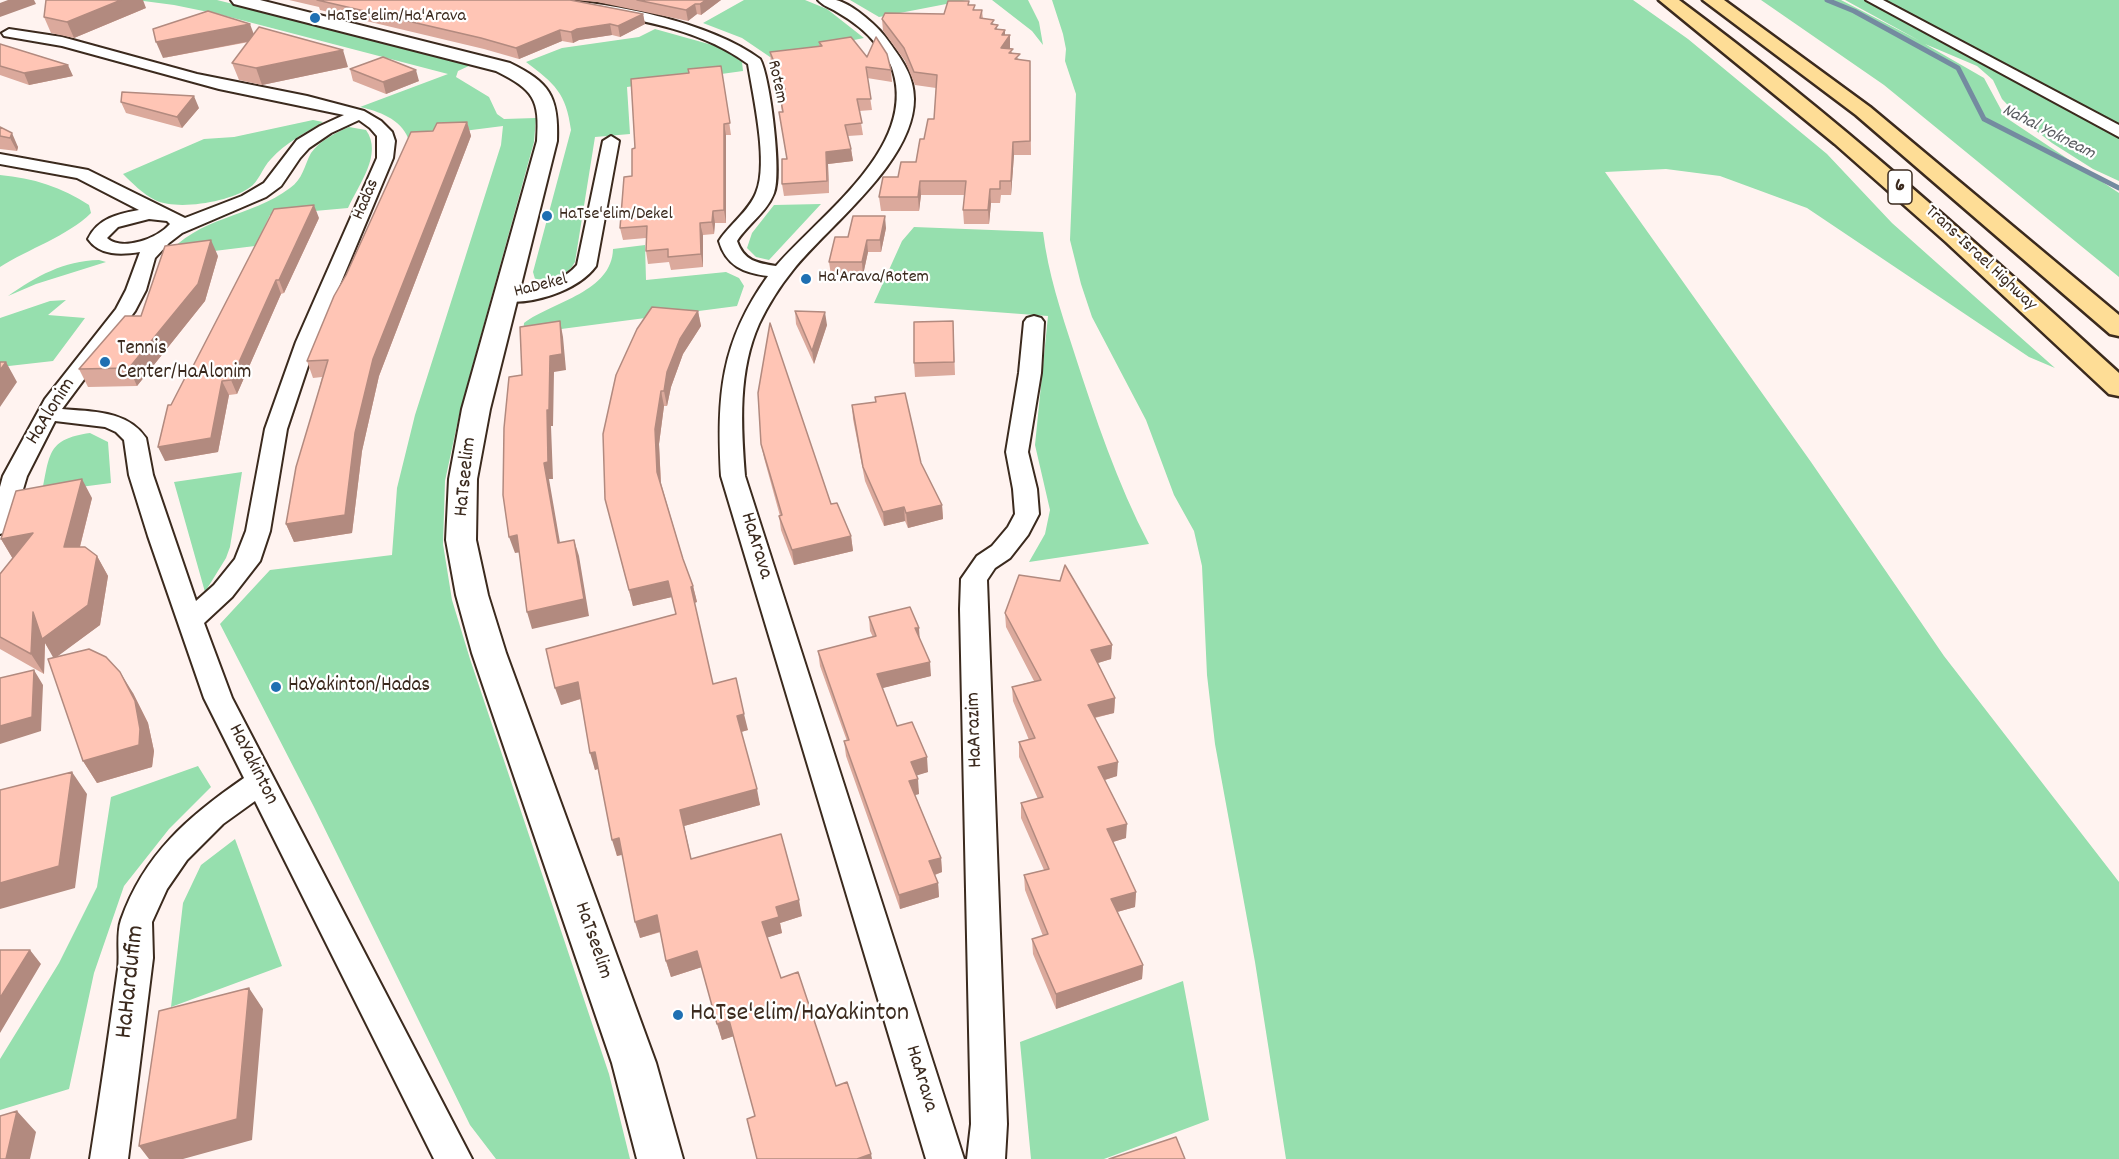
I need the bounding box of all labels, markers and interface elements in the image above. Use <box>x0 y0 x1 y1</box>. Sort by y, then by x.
place label: HaTse'elim/Ha'Arava <box>327 7 466 29</box>
marker: HaTse'elim/Ha'Arava <box>308 11 322 25</box>
street label: Rotem <box>761 58 791 106</box>
water label: Nahal Yokneam <box>1998 100 2098 166</box>
road number: 6 <box>1888 170 1912 204</box>
street label: Hadas <box>349 176 385 224</box>
street label: Trans-Israel Highway <box>1920 202 2040 316</box>
place label: HaTse'elim/Dekel <box>559 205 673 227</box>
marker: HaTse'elim/Dekel <box>540 209 554 223</box>
place label: Ha'Arava/Rotem <box>818 268 929 290</box>
street label: HaDekel <box>512 270 570 304</box>
marker: Ha'Arava/Rotem <box>799 272 813 286</box>
place label: Tennis Center/HaAlonim <box>117 337 251 387</box>
marker: Tennis Center/HaAlonim <box>98 355 112 369</box>
street label: HaAlonim <box>22 374 82 450</box>
street label: HaTseelim <box>450 436 484 518</box>
street label: HaArava <box>733 510 777 582</box>
place label: HaYakinton/Hadas <box>288 674 430 700</box>
marker: HaYakinton/Hadas <box>269 680 283 694</box>
street label: HaArazim <box>962 692 990 768</box>
street label: HaYakinton <box>221 720 283 810</box>
street label: HaTseelim <box>567 899 617 983</box>
street label: HaHardufim <box>111 924 153 1040</box>
place label: HaTse'elim/HaYakinton <box>690 999 909 1031</box>
marker: HaTse'elim/HaYakinton <box>671 1008 685 1022</box>
street label: HaArava <box>898 1043 942 1115</box>

